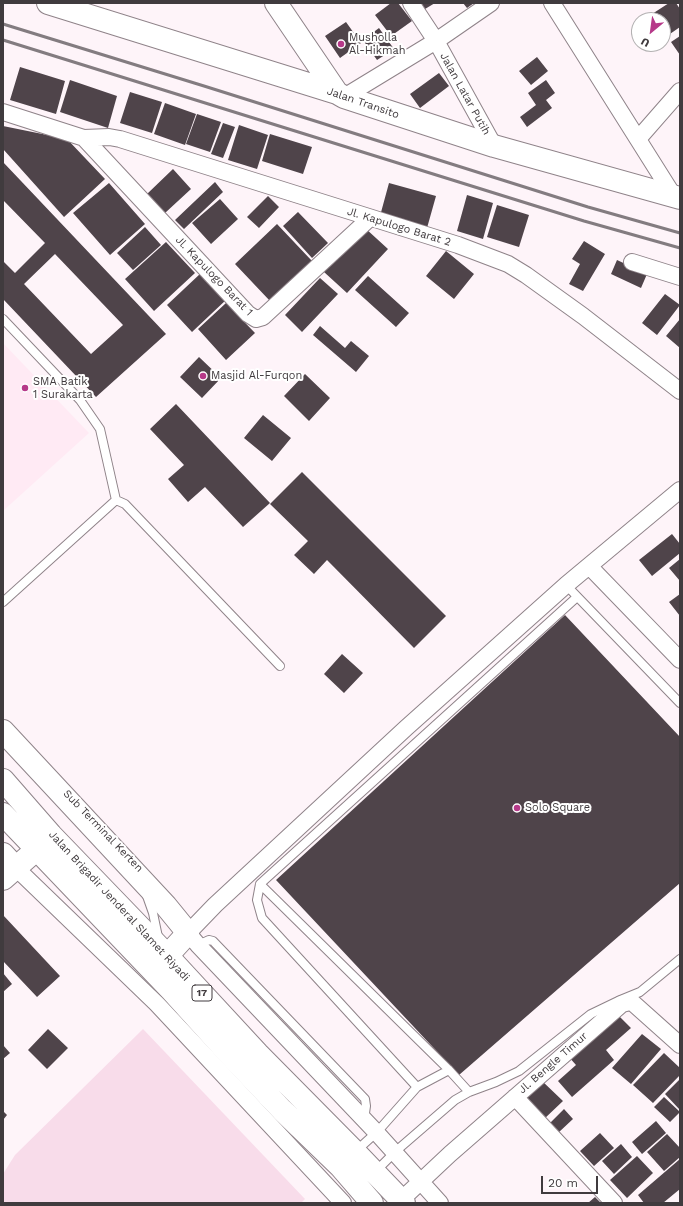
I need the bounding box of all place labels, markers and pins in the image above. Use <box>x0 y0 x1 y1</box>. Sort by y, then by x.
place label: Musholla Al-Hikmah <box>349 31 406 57</box>
marker: Musholla Al-Hikmah <box>336 39 346 49</box>
place label: Masjid Al-Furqon <box>211 369 302 383</box>
marker: Masjid Al-Furqon <box>198 371 208 381</box>
place label: SMA Batik 1 Surakarta <box>33 375 93 401</box>
marker: SMA Batik 1 Surakarta <box>20 383 30 393</box>
place label: Solo Square <box>525 801 590 815</box>
marker: Solo Square <box>512 803 522 813</box>

